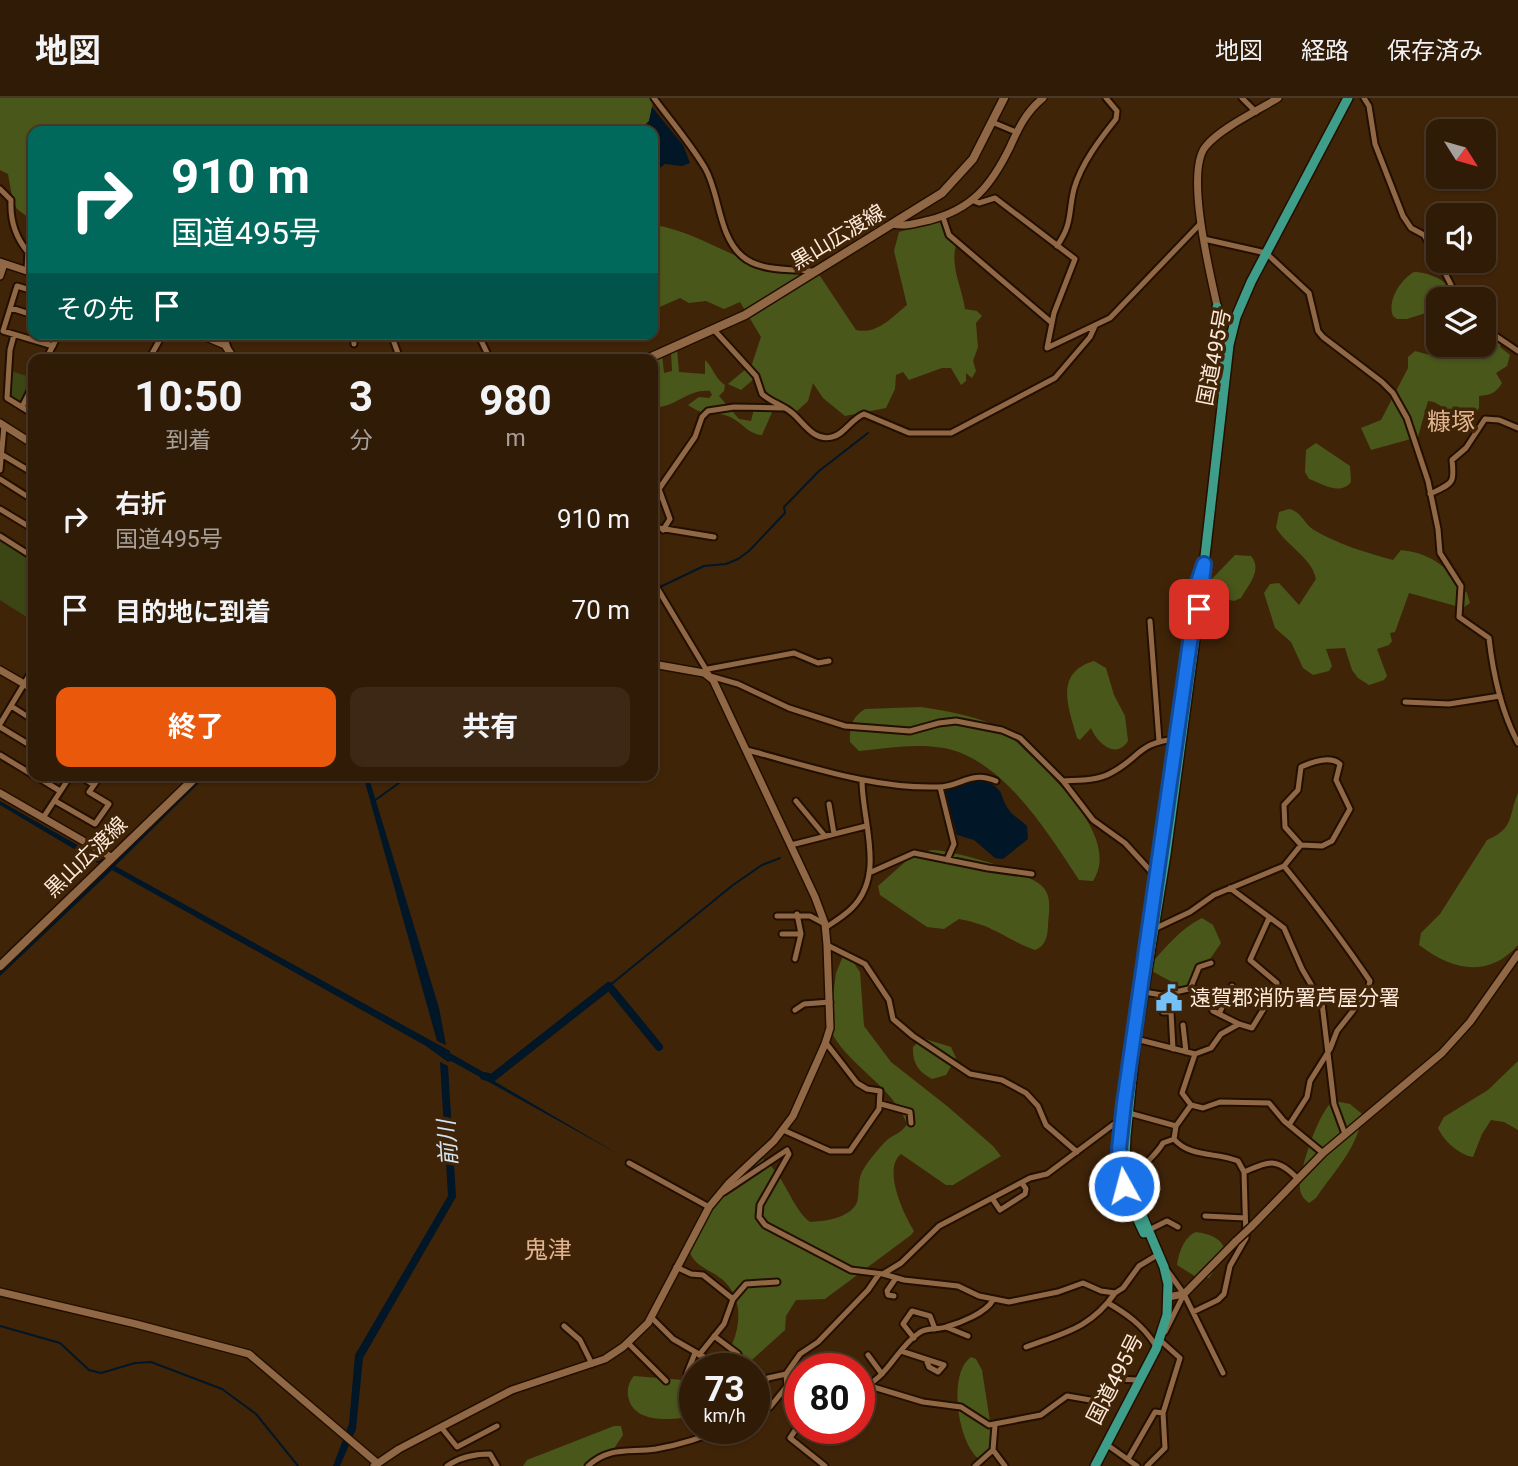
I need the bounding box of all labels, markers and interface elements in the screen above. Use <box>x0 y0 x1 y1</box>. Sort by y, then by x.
text: 地図 <box>35 31 101 70</box>
text: 地図 <box>1215 37 1263 65</box>
text: 経路 <box>1301 37 1349 65</box>
text: 保存済み <box>1387 37 1483 65</box>
north arrow <box>1426 119 1496 189</box>
map controls <box>1426 119 1496 357</box>
text: 910 m <box>171 148 310 205</box>
icon: right <box>56 154 147 245</box>
street label: 黒山広渡線 <box>787 200 889 274</box>
button: sound <box>1426 203 1496 273</box>
text: 国道495号 <box>171 214 321 252</box>
icon: arrive <box>148 287 186 325</box>
button: layers <box>1426 287 1496 357</box>
text: その先 <box>56 294 134 324</box>
street label: 国道495号 <box>1193 306 1235 408</box>
text: 10:50 <box>134 372 243 421</box>
text: 3 <box>349 372 373 421</box>
text: 980 <box>479 376 552 425</box>
district label: 糠塚 <box>1427 408 1475 436</box>
text: m <box>505 425 526 452</box>
text: 到着 <box>165 427 211 454</box>
text: 分 <box>349 427 372 454</box>
text: 右折 <box>115 489 167 519</box>
icon: right <box>56 500 94 538</box>
text: 910 m <box>557 504 630 534</box>
text: 国道495号 <box>115 526 223 553</box>
pin <box>1169 579 1229 639</box>
icon: arrive <box>1180 590 1218 628</box>
icon: arrive <box>56 591 94 629</box>
text: 70 m <box>572 595 630 625</box>
text: 目的地に到着 <box>115 597 271 627</box>
button: 終了 <box>56 687 336 767</box>
button: 共有 <box>350 687 630 767</box>
street label: 黒山広渡線 <box>40 812 132 902</box>
public building icon: 遠賀郡消防署芦屋分署 <box>1154 983 1184 1013</box>
place label: 遠賀郡消防署芦屋分署 <box>1190 986 1400 1010</box>
water label: 前川 <box>433 1116 463 1167</box>
position arrow <box>1087 1149 1161 1223</box>
district label: 鬼津 <box>524 1236 572 1264</box>
street label: 国道495号 <box>1082 1330 1148 1428</box>
speed limit sign: 80 <box>784 1353 875 1444</box>
text: 73 <box>704 1369 745 1410</box>
text: km/h <box>703 1405 746 1426</box>

